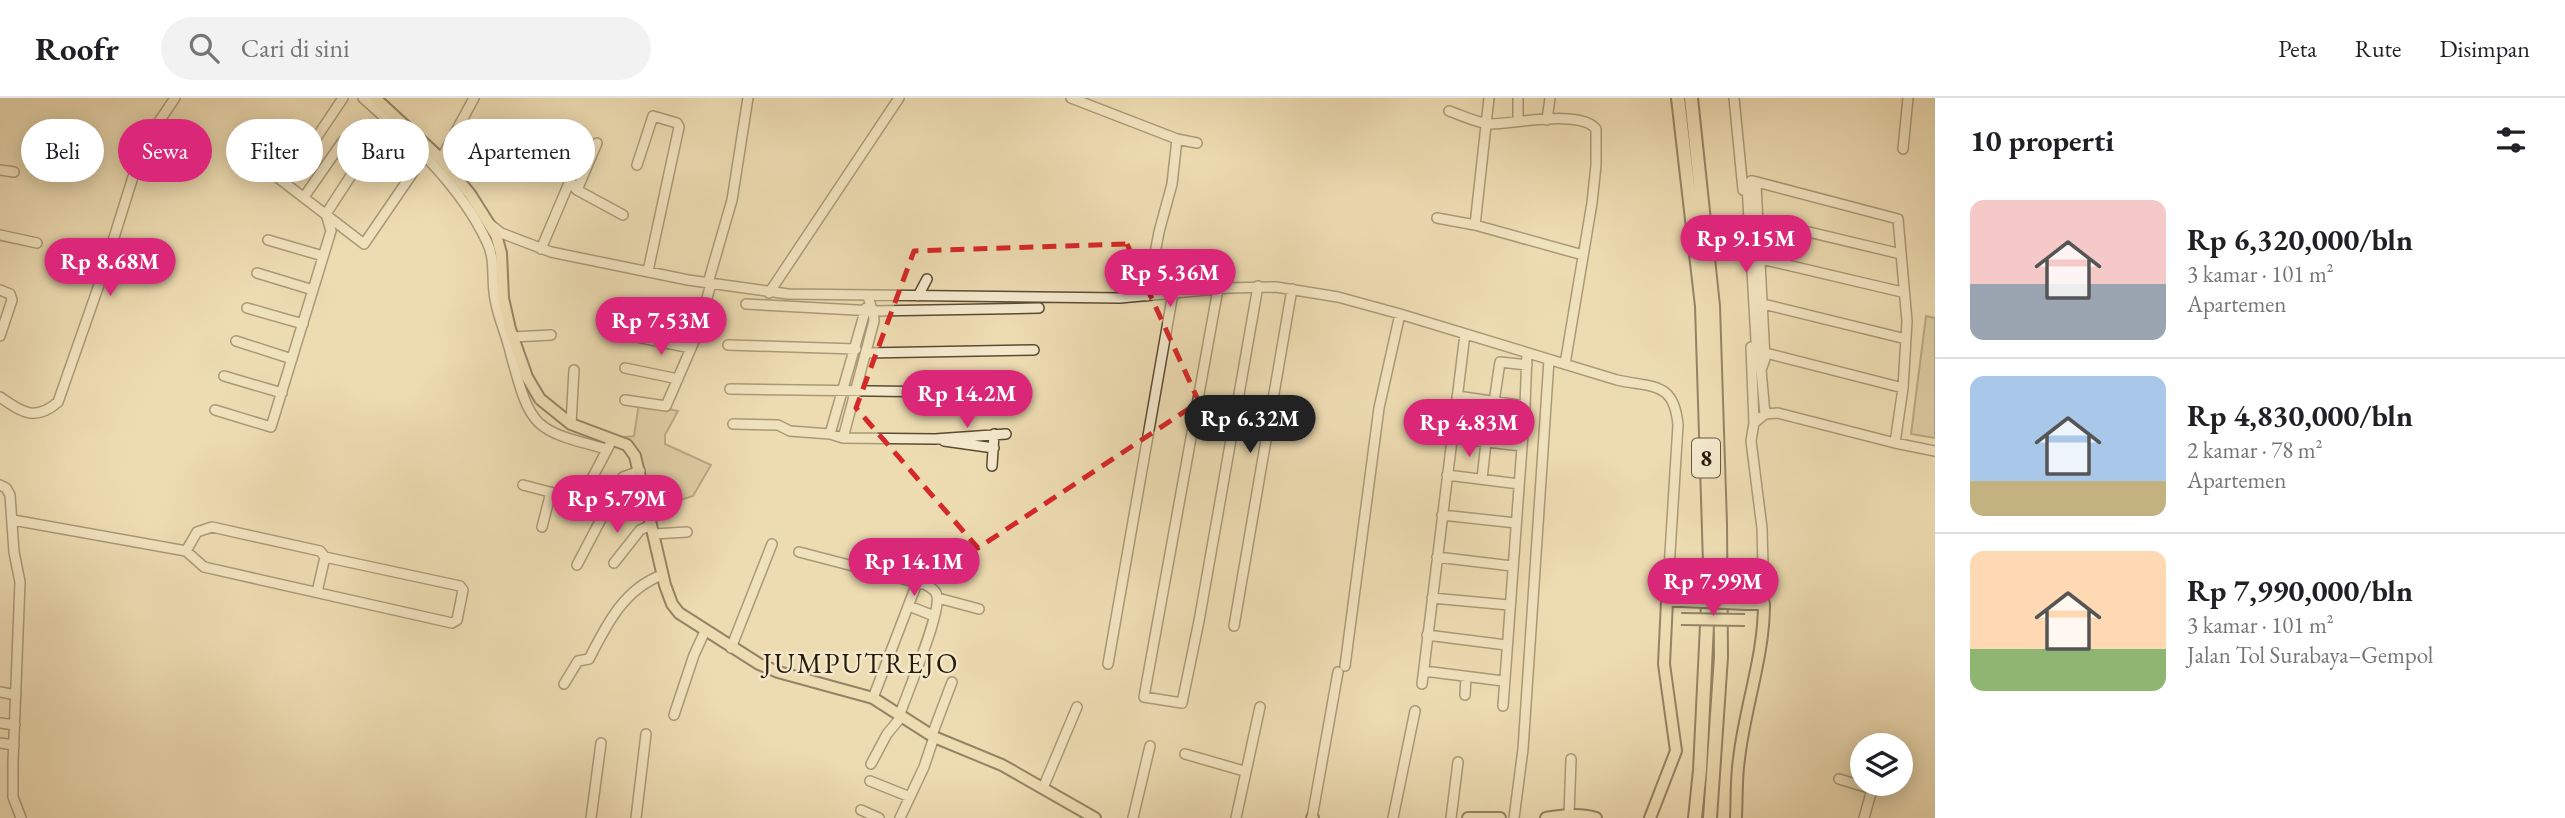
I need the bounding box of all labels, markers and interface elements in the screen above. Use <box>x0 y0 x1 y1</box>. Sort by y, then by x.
search box <box>161 17 651 80</box>
text: Roofr <box>35 27 119 70</box>
icon: search <box>185 29 223 67</box>
text: Cari di sini <box>241 31 350 65</box>
text: Peta <box>2278 33 2317 64</box>
text: Rute <box>2355 33 2401 64</box>
text: Disimpan <box>2439 33 2530 64</box>
chip: Beli <box>21 119 104 182</box>
chip: Sewa <box>118 119 212 182</box>
chip: Filter <box>226 119 323 182</box>
chip: Baru <box>337 119 429 182</box>
chip: Apartemen <box>443 119 595 182</box>
text: 10 properti <box>1970 121 2114 160</box>
icon: filters <box>2492 121 2530 159</box>
pin: Rp 9.15M <box>1674 216 1818 275</box>
text: Rp 6,320,000/bln <box>2187 220 2413 259</box>
text: Rp 9.15M <box>1697 223 1795 253</box>
icon: home <box>2026 228 2110 312</box>
pin: Rp 8.68M <box>38 238 182 298</box>
text: Rp 8.68M <box>61 246 159 276</box>
pin: Rp 5.36M <box>1098 250 1242 309</box>
text: Rp 5.36M <box>1121 257 1219 287</box>
text: 3 kamar · 101 m² <box>2187 259 2334 289</box>
text: Apartemen <box>2187 289 2286 319</box>
pin: Rp 7.53M <box>589 298 733 357</box>
text: Rp 7.53M <box>612 305 710 335</box>
pin: Rp 14.2M <box>895 370 1039 430</box>
text: Rp 14.2M <box>918 378 1016 408</box>
pin: Rp 6.32M <box>1178 396 1322 455</box>
text: Rp 4,830,000/bln <box>2187 396 2413 435</box>
pin: Rp 4.83M <box>1397 400 1541 459</box>
text: Rp 6.32M <box>1201 403 1299 433</box>
icon: home <box>2026 404 2110 488</box>
text: Rp 4.83M <box>1420 407 1518 437</box>
text: 2 kamar · 78 m² <box>2187 435 2323 465</box>
road number: 8 <box>1692 438 1720 478</box>
text: Apartemen <box>2187 465 2286 495</box>
pin: Rp 5.79M <box>545 476 689 535</box>
text: Rp 5.79M <box>568 483 666 513</box>
pin: Rp 14.1M <box>842 538 986 598</box>
text: Rp 14.1M <box>865 546 963 576</box>
pin: Rp 7.99M <box>1641 559 1785 618</box>
text: Rp 7.99M <box>1664 566 1762 596</box>
text: Rp 7,990,000/bln <box>2187 571 2413 610</box>
icon: home <box>2026 579 2110 663</box>
text: 3 kamar · 101 m² <box>2187 610 2334 640</box>
text: Jalan Tol Surabaya–Gempol <box>2187 640 2433 670</box>
district label: JUMPUTREJO <box>761 645 959 681</box>
map controls <box>1850 733 1913 796</box>
button: layers <box>1850 733 1913 796</box>

